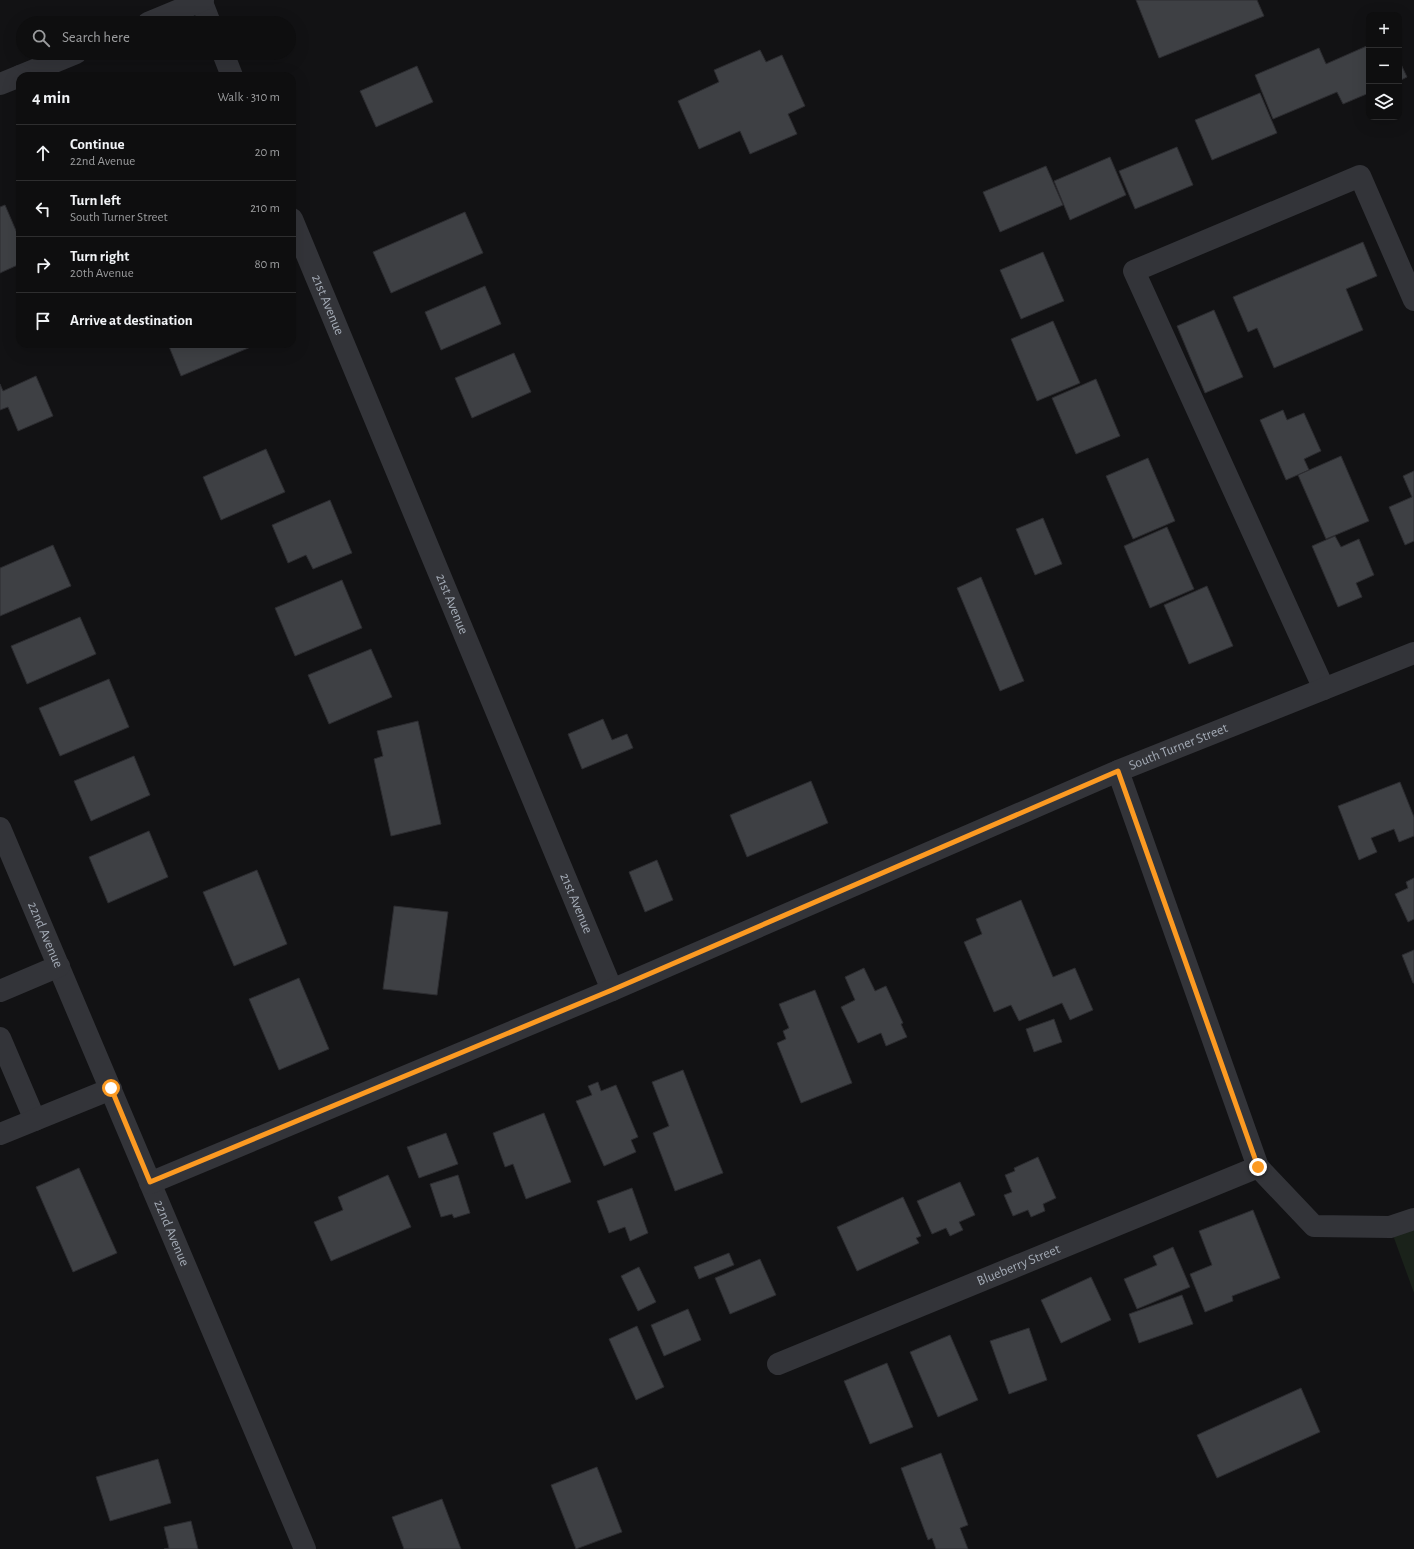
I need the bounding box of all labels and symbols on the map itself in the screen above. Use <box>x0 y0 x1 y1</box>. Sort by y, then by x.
street label: 21st Avenue <box>309 273 346 337</box>
street label: 21st Avenue <box>433 572 471 636</box>
street label: South Turner Street <box>1127 721 1230 773</box>
street label: 21st Avenue <box>557 871 595 936</box>
street label: 22nd Avenue <box>25 900 65 970</box>
route start <box>102 1079 120 1097</box>
route end <box>1249 1158 1267 1176</box>
street label: 22nd Avenue <box>151 1198 192 1268</box>
street label: Blueberry Street <box>975 1242 1063 1289</box>

